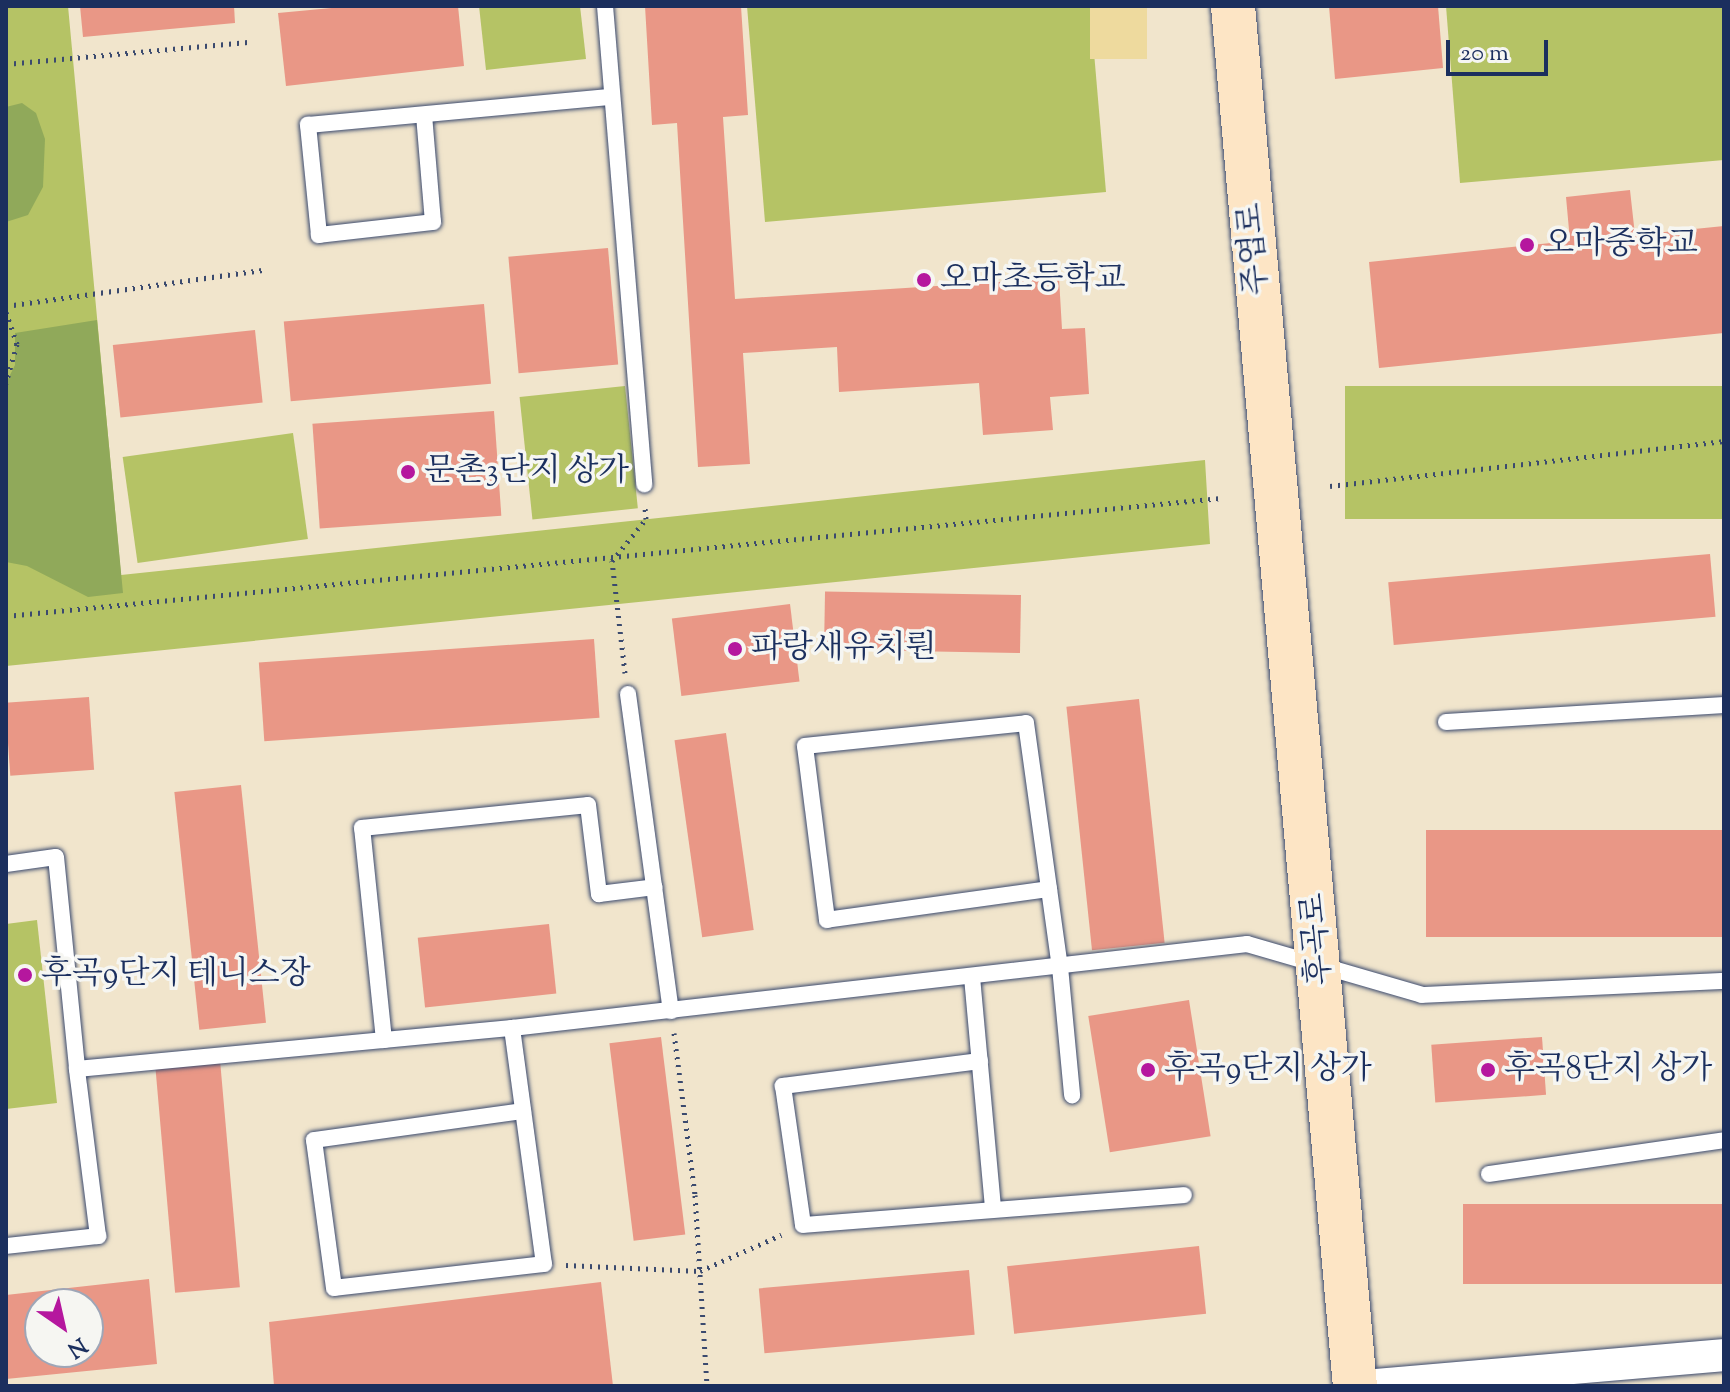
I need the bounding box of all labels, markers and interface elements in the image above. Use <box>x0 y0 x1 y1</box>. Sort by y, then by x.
scale bar <box>1450 24 1552 74</box>
text: 20 m <box>1460 37 1509 71</box>
street label: 주엽로 <box>1232 201 1278 297</box>
place label: 오마중학교 <box>1543 226 1698 264</box>
marker: 오마중학교 <box>1518 236 1536 254</box>
place label: 오마초등학교 <box>940 261 1125 299</box>
marker: 오마초등학교 <box>915 271 933 289</box>
place label: 문촌3단지 상가 <box>424 453 629 491</box>
marker: 문촌3단지 상가 <box>399 463 417 481</box>
place label: 파랑새유치뤈 <box>751 630 936 668</box>
marker: 파랑새유치뤈 <box>726 640 744 658</box>
street label: 후곡로 <box>1295 891 1341 987</box>
place label: 후곡9단지 테니스장 <box>41 956 311 994</box>
marker: 후곡9단지 테니스장 <box>16 966 34 984</box>
place label: 후곡9단지 상가 <box>1164 1051 1372 1089</box>
place label: 후곡8단지 상가 <box>1504 1051 1712 1089</box>
marker: 후곡9단지 상가 <box>1139 1061 1157 1079</box>
marker: 후곡8단지 상가 <box>1479 1061 1497 1079</box>
north arrow <box>24 1288 104 1368</box>
text: N <box>60 1328 93 1364</box>

